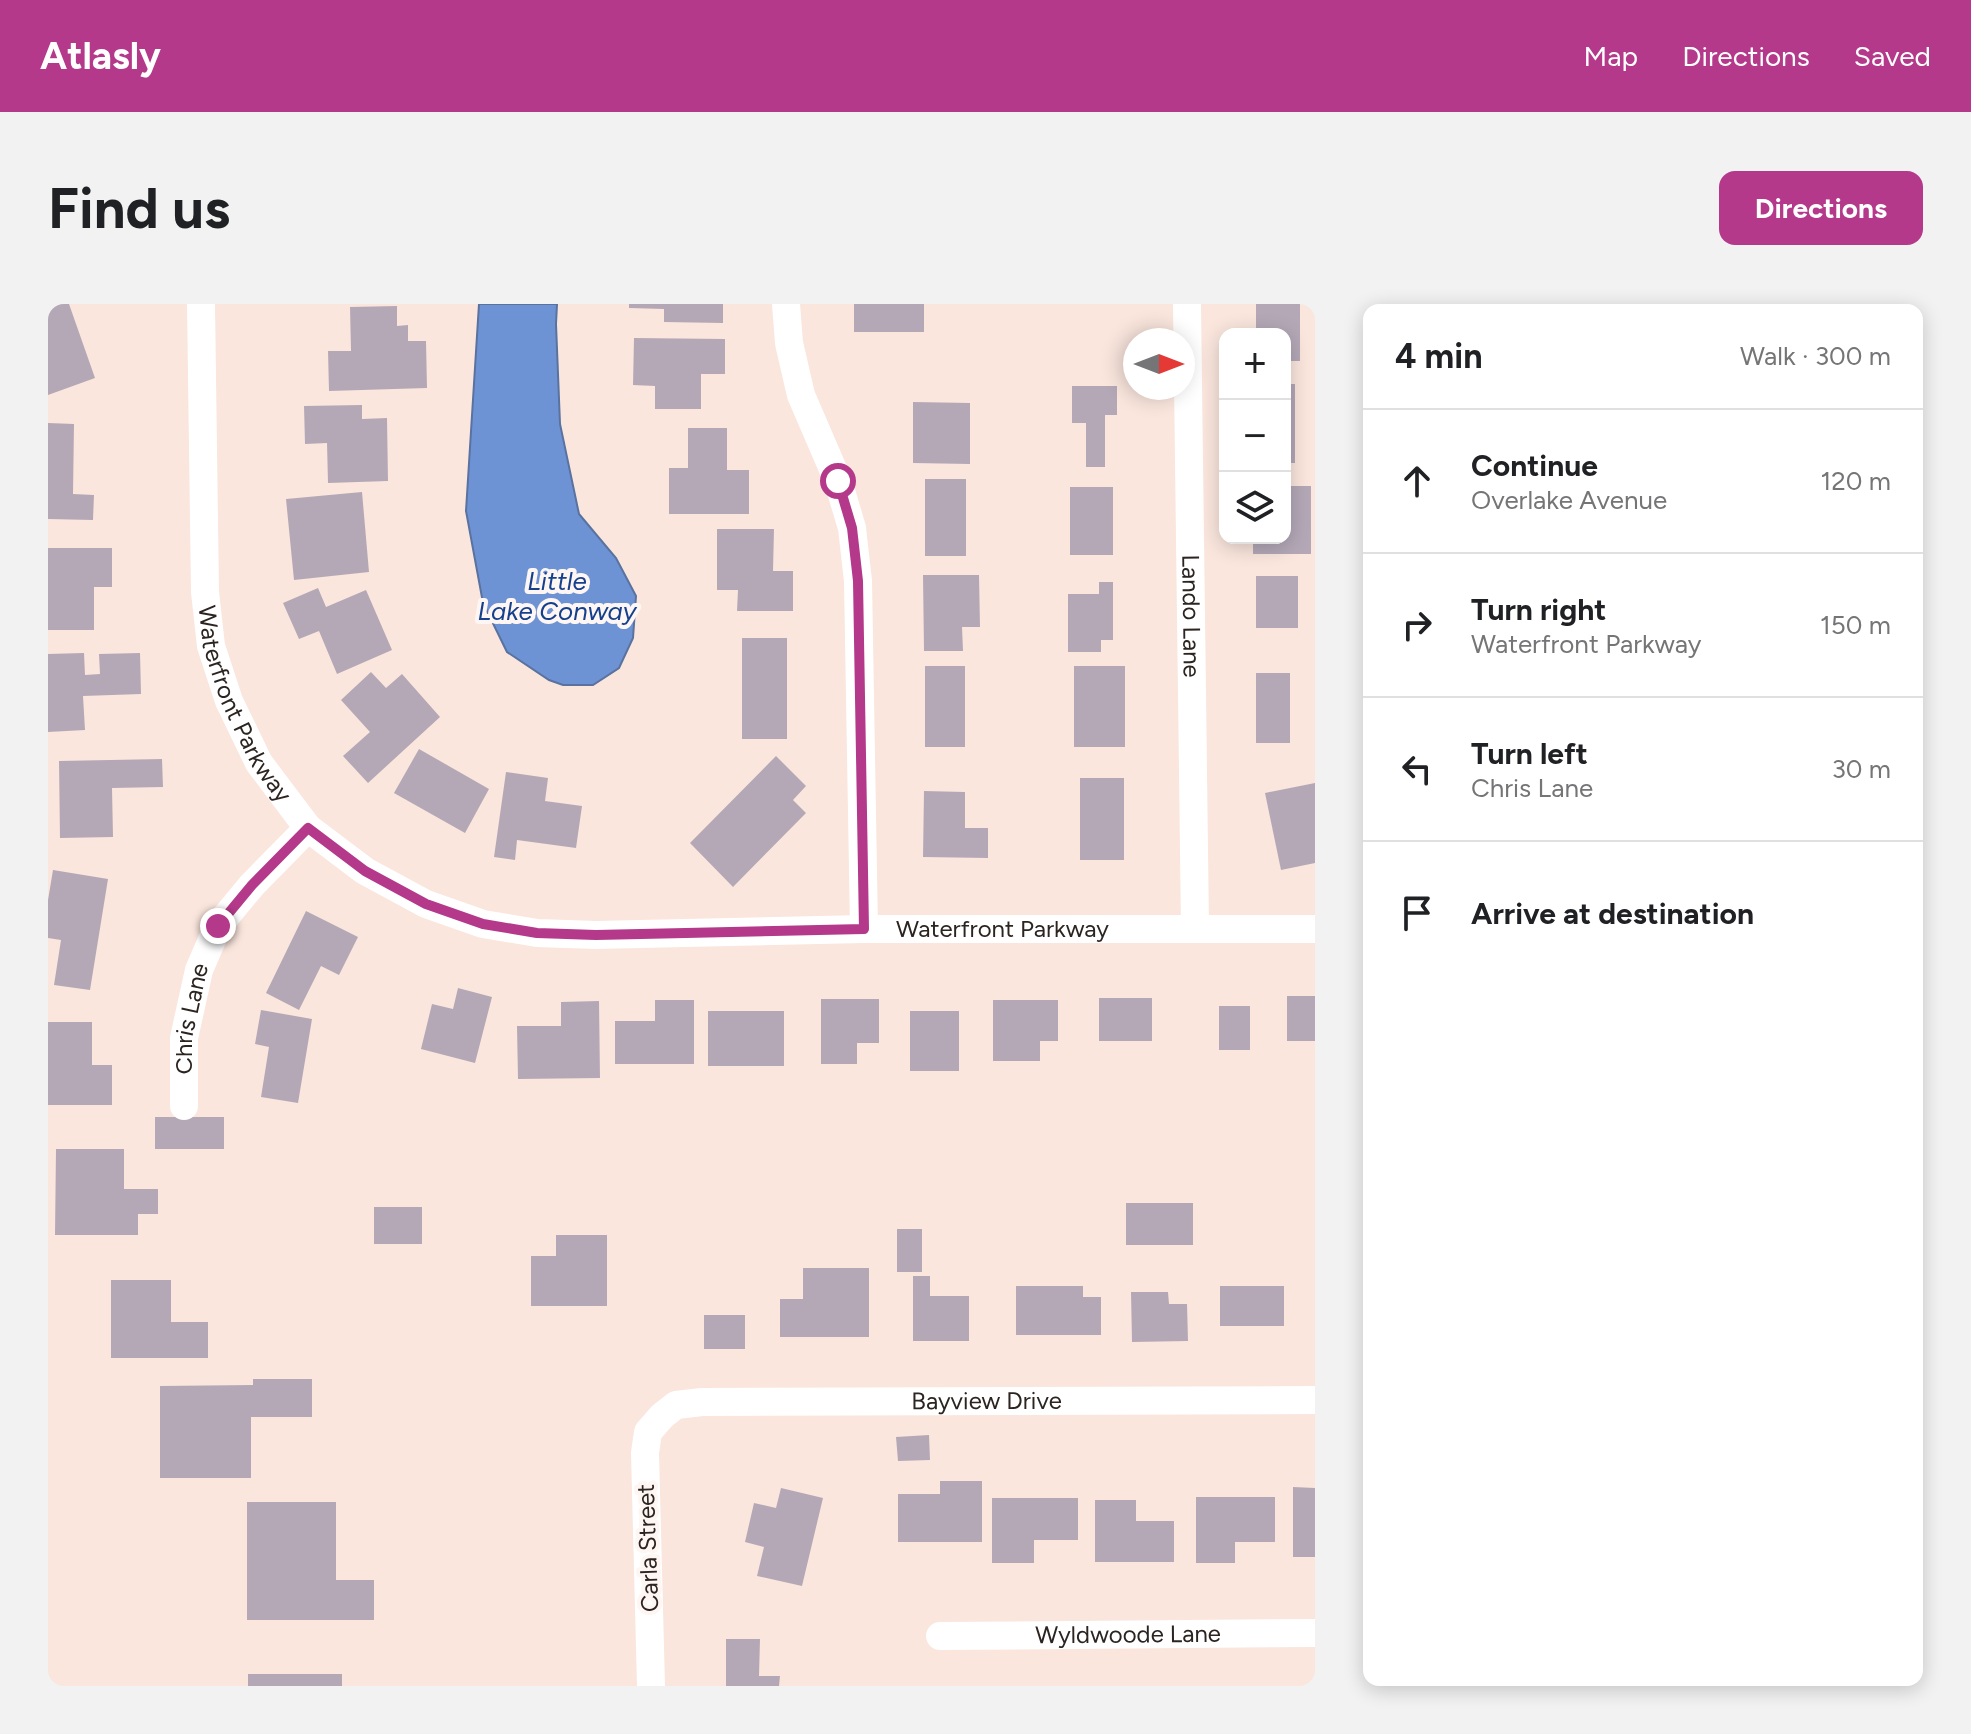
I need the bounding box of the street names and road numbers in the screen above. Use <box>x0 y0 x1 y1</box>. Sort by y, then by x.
street label: Lando Lane <box>1176 554 1207 678</box>
street label: Waterfront Parkway <box>193 604 298 808</box>
street label: Waterfront Parkway <box>896 914 1109 943</box>
street label: Chris Lane <box>169 958 215 1074</box>
street label: Bayview Drive <box>911 1386 1062 1415</box>
street label: Carla Street <box>631 1483 664 1613</box>
street label: Wyldwoode Lane <box>1035 1619 1221 1649</box>

